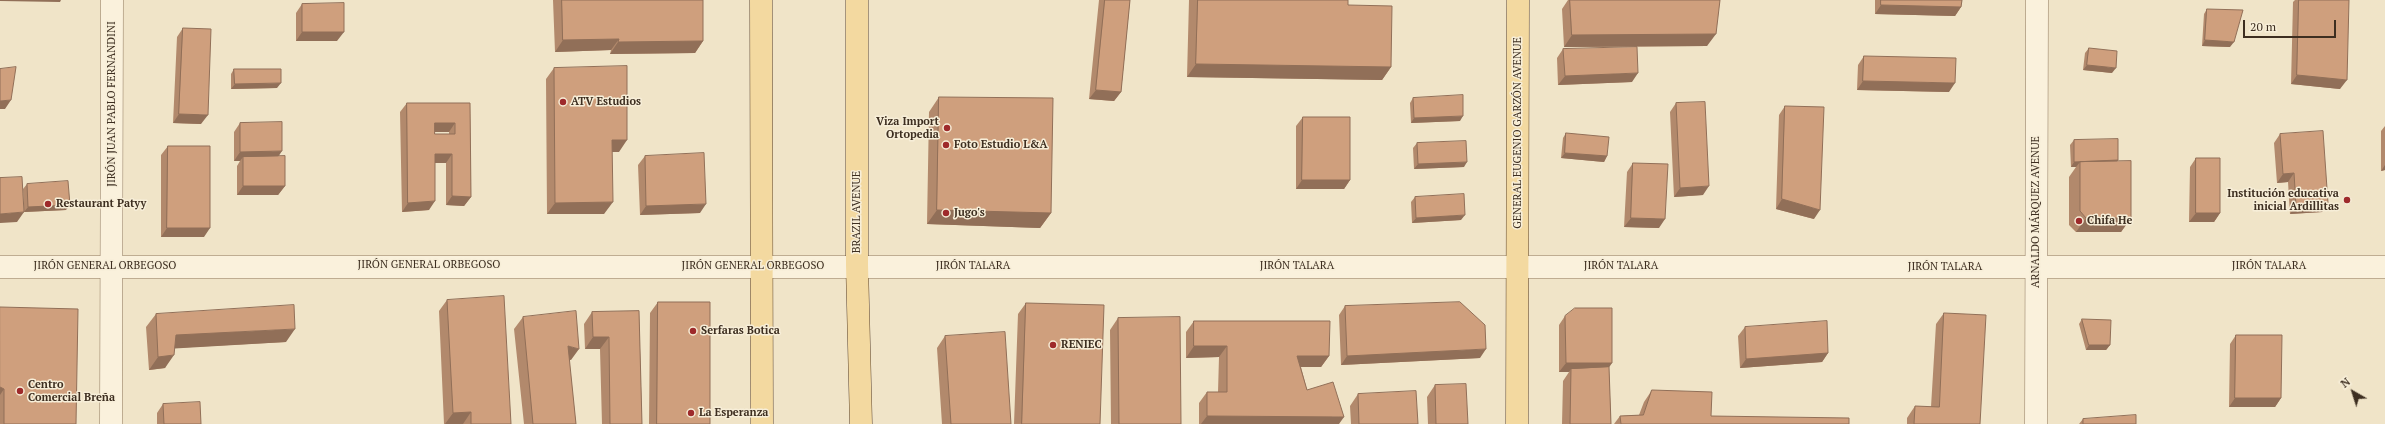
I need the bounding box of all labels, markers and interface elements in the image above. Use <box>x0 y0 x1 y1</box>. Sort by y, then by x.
scale bar <box>2245 12 2338 38</box>
text: 20 m <box>2250 19 2276 34</box>
street label: JIRÓN JUAN PABLO FERNANDINI <box>105 21 119 187</box>
street label: GENERAL EUGENIO GARZÓN AVENUE <box>1511 37 1525 229</box>
place label: ATV Estudios <box>571 95 641 109</box>
marker: ATV Estudios <box>558 97 568 107</box>
place label: Viza Import Ortopedia <box>876 115 939 141</box>
marker: Viza Import Ortopedia <box>942 123 952 133</box>
street label: ARNALDO MÁRQUEZ AVENUE <box>2029 136 2043 288</box>
place label: Foto Estudio L&A <box>954 138 1048 152</box>
marker: Foto Estudio L&A <box>941 140 951 150</box>
street label: BRAZIL AVENUE <box>850 171 864 253</box>
place label: Institución educativa inicial Ardillitas <box>2227 187 2339 213</box>
marker: Institución educativa inicial Ardillitas <box>2342 195 2352 205</box>
place label: Restaurant Patyy <box>56 197 146 211</box>
marker: Restaurant Patyy <box>43 199 53 209</box>
place label: Jugo's <box>954 206 985 220</box>
marker: Jugo's <box>941 208 951 218</box>
place label: Chifa He <box>2087 214 2132 228</box>
marker: Chifa He <box>2074 216 2084 226</box>
street label: JIRÓN GENERAL ORBEGOSO <box>358 258 500 272</box>
street label: JIRÓN GENERAL ORBEGOSO <box>34 259 176 273</box>
street label: JIRÓN GENERAL ORBEGOSO <box>682 259 824 273</box>
street label: JIRÓN TALARA <box>936 259 1010 273</box>
street label: JIRÓN TALARA <box>1260 259 1334 273</box>
street label: JIRÓN TALARA <box>1584 259 1658 273</box>
street label: JIRÓN TALARA <box>2232 259 2306 273</box>
street label: JIRÓN TALARA <box>1908 260 1982 274</box>
place label: Serfaras Botica <box>701 324 780 338</box>
marker: Serfaras Botica <box>688 326 698 336</box>
place label: RENIEC <box>1061 338 1102 352</box>
marker: RENIEC <box>1048 340 1058 350</box>
north arrow <box>2333 372 2373 412</box>
text: N <box>2338 375 2353 391</box>
place label: Centro Comercial Breña <box>28 378 115 404</box>
marker: Centro Comercial Breña <box>15 386 25 396</box>
place label: La Esperanza <box>699 406 768 420</box>
marker: La Esperanza <box>686 408 696 418</box>

